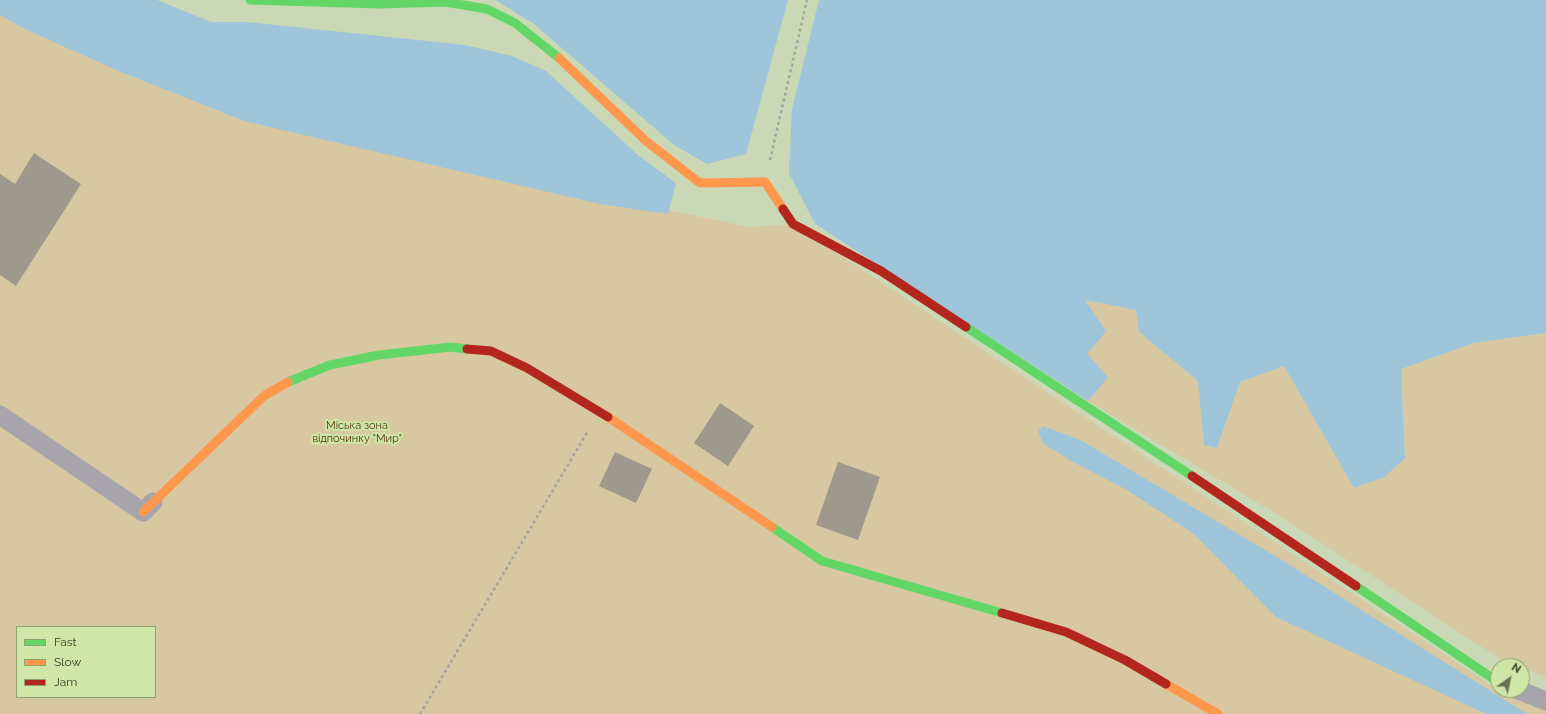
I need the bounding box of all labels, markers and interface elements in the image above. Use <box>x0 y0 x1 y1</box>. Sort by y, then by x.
park label: Міська зона відпочинку "Мир" <box>312 419 402 445</box>
legend <box>16 626 156 698</box>
text: Fast <box>54 635 77 649</box>
text: Slow <box>54 655 81 669</box>
north arrow <box>1490 658 1530 698</box>
text: N <box>1509 661 1523 676</box>
text: Jam <box>54 675 77 689</box>

